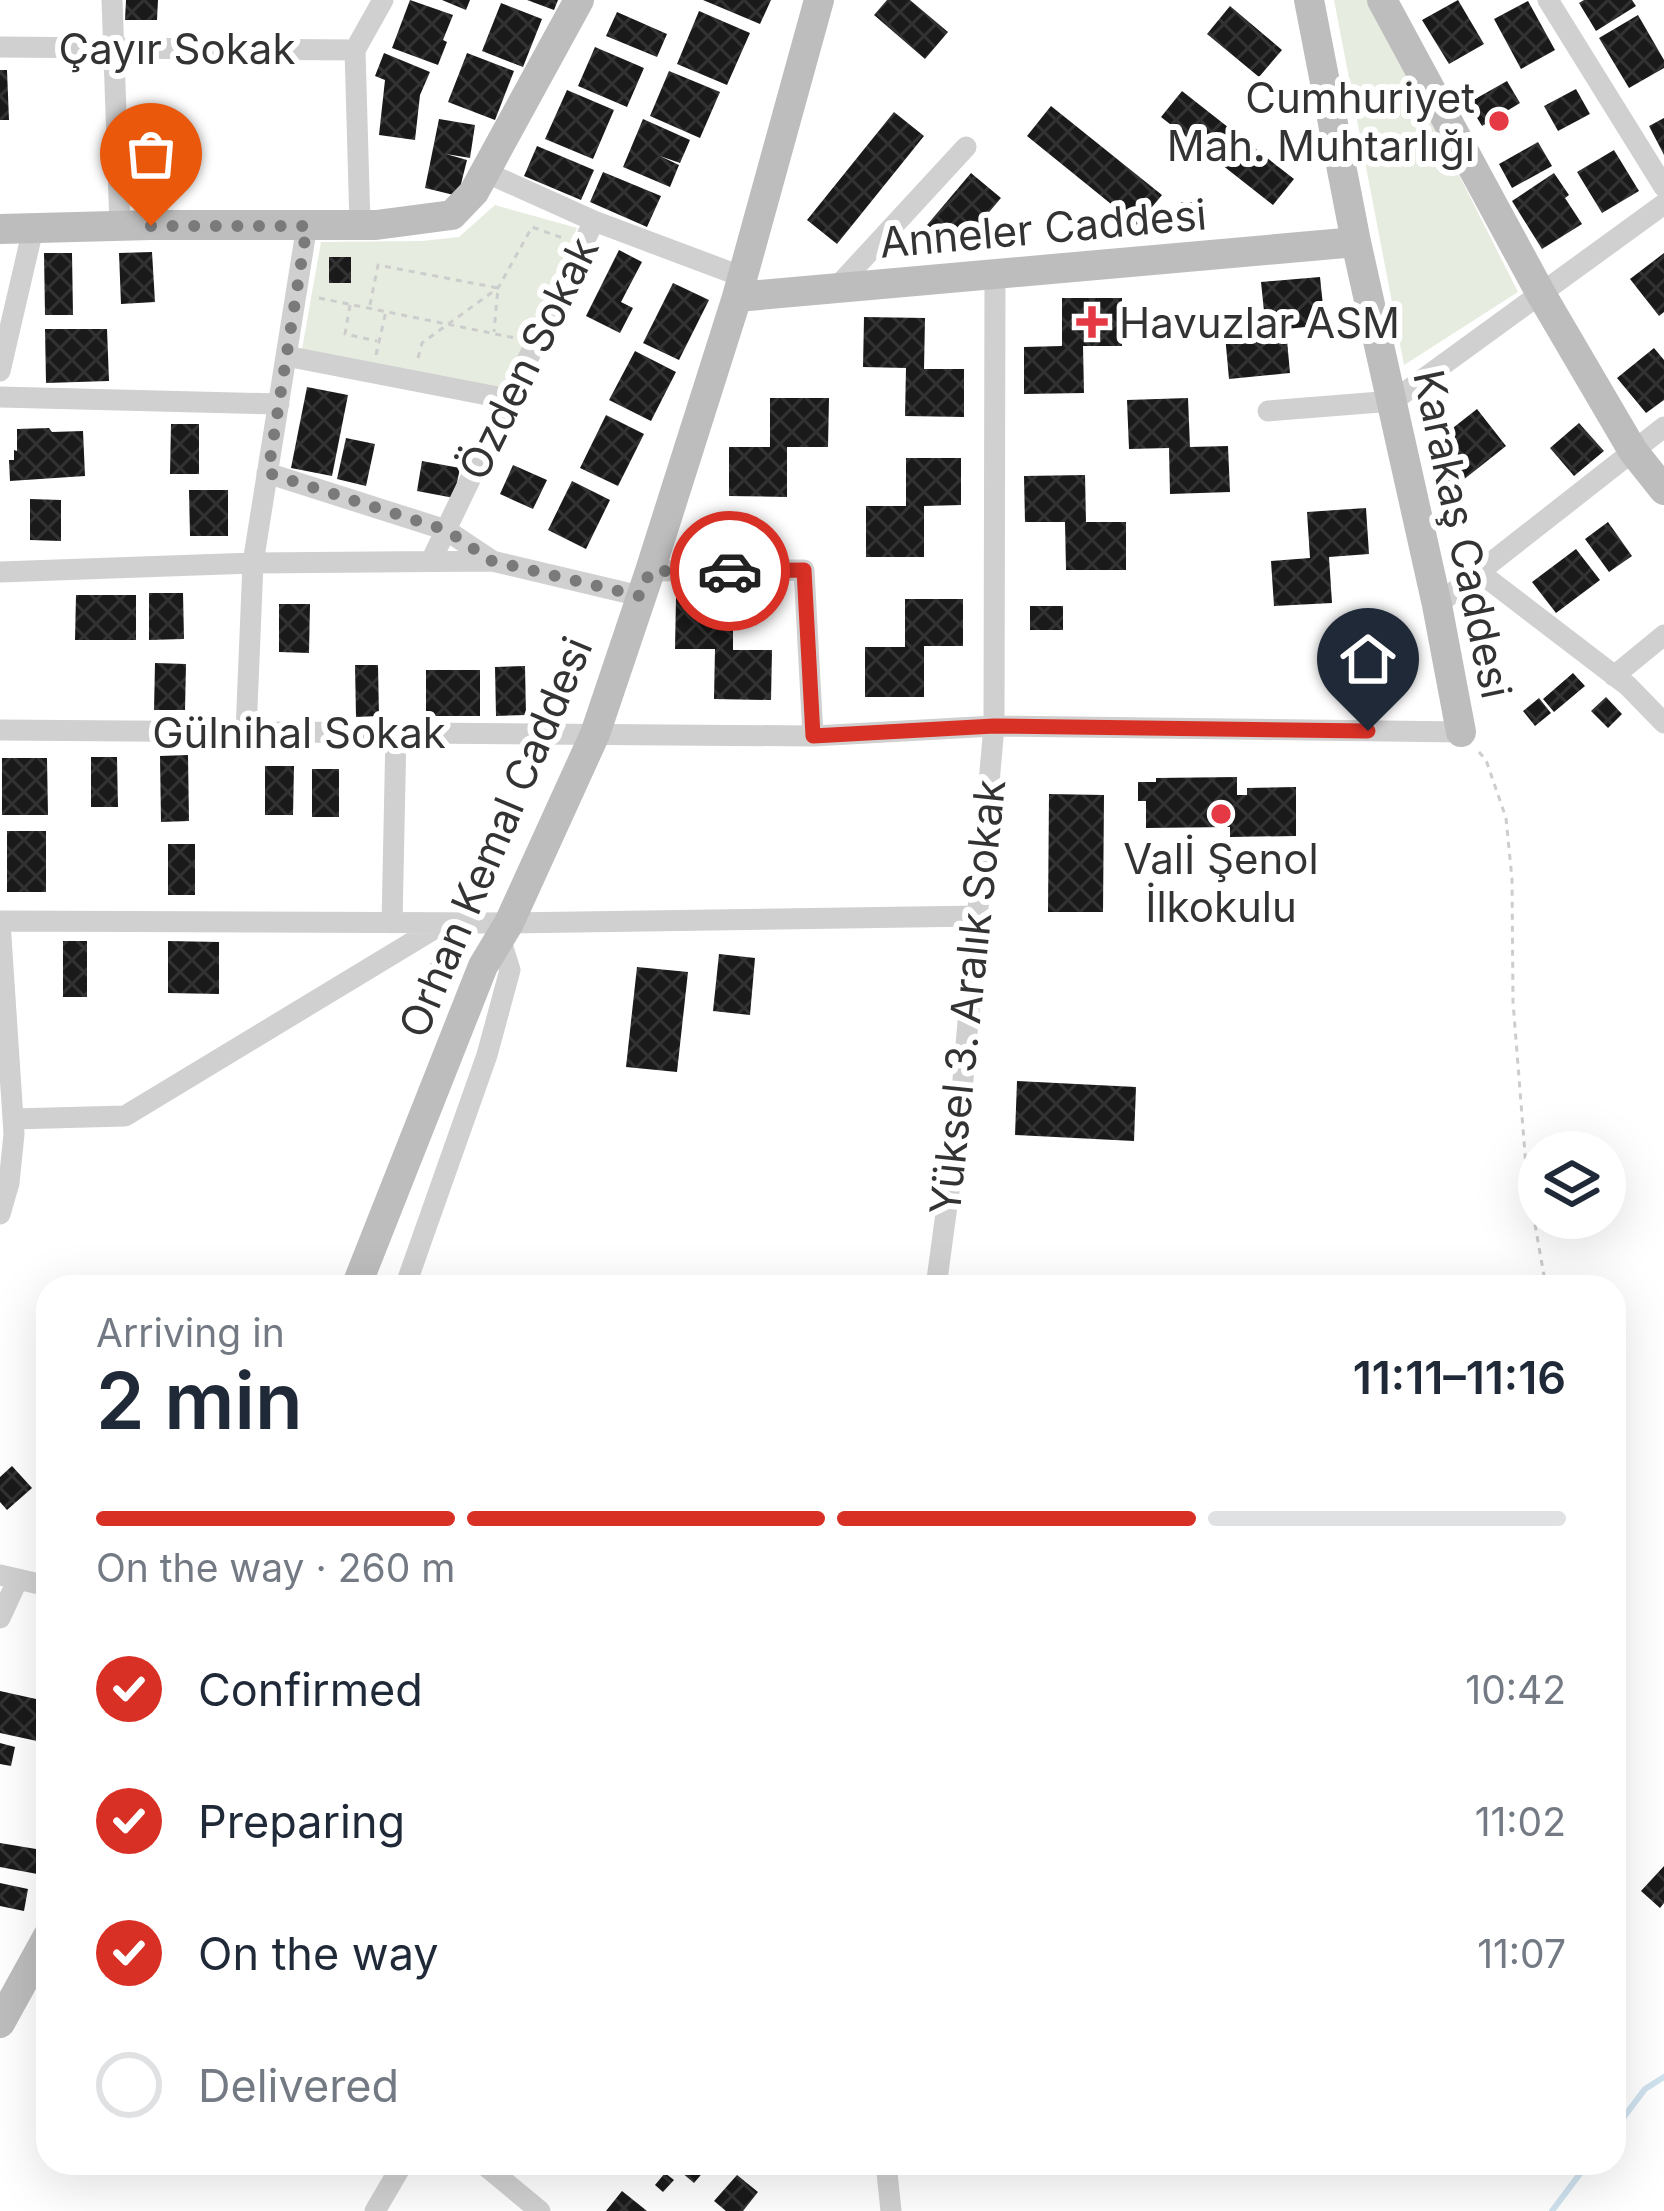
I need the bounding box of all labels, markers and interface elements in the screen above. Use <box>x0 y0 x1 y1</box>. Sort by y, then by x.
street label: Çayır Sokak <box>59 23 295 74</box>
place label: Cumhuriyet Mah. Muhtarlığı <box>1167 72 1475 171</box>
pin <box>100 103 202 226</box>
marker: Cumhuriyet Mah. Muhtarlığı <box>1486 108 1512 134</box>
icon: bag <box>118 121 184 187</box>
street label: Anneler Caddesi <box>877 188 1209 268</box>
street label: Özden Sokak <box>447 228 609 488</box>
place label: Havuzlar ASM <box>1119 297 1400 348</box>
marker: Havuzlar ASM <box>1076 306 1108 338</box>
street label: Karakaş Caddesi <box>1403 365 1523 703</box>
courier <box>670 511 790 631</box>
icon: car <box>697 538 763 604</box>
pin <box>1317 608 1419 731</box>
icon: home <box>1335 626 1401 692</box>
street label: Orhan Kemal Caddesi <box>388 629 602 1045</box>
street label: Gülnihal Sokak <box>152 707 446 758</box>
street label: Yüksel 3. Aralık Sokak <box>919 777 1015 1217</box>
marker: Valİ Şenol İlkokulu <box>1208 801 1234 827</box>
place label: Valİ Şenol İlkokulu <box>1123 833 1319 932</box>
map controls <box>1518 1131 1626 1239</box>
button: layers <box>1518 1131 1626 1239</box>
text: Arriving in <box>96 1309 285 1356</box>
text: 11:11–11:16 <box>1353 1350 1566 1405</box>
text: 2 min <box>96 1353 303 1448</box>
text: On the way · 260 m <box>96 1544 455 1591</box>
icon: check <box>96 1656 162 1722</box>
text: Confirmed <box>198 1662 423 1717</box>
text: 10:42 <box>1465 1666 1566 1713</box>
icon: check <box>96 1788 162 1854</box>
text: Preparing <box>198 1794 405 1849</box>
text: 11:02 <box>1475 1798 1566 1845</box>
icon: check <box>96 1920 162 1986</box>
text: On the way <box>198 1926 439 1981</box>
text: 11:07 <box>1477 1930 1566 1977</box>
text: Delivered <box>198 2058 399 2113</box>

